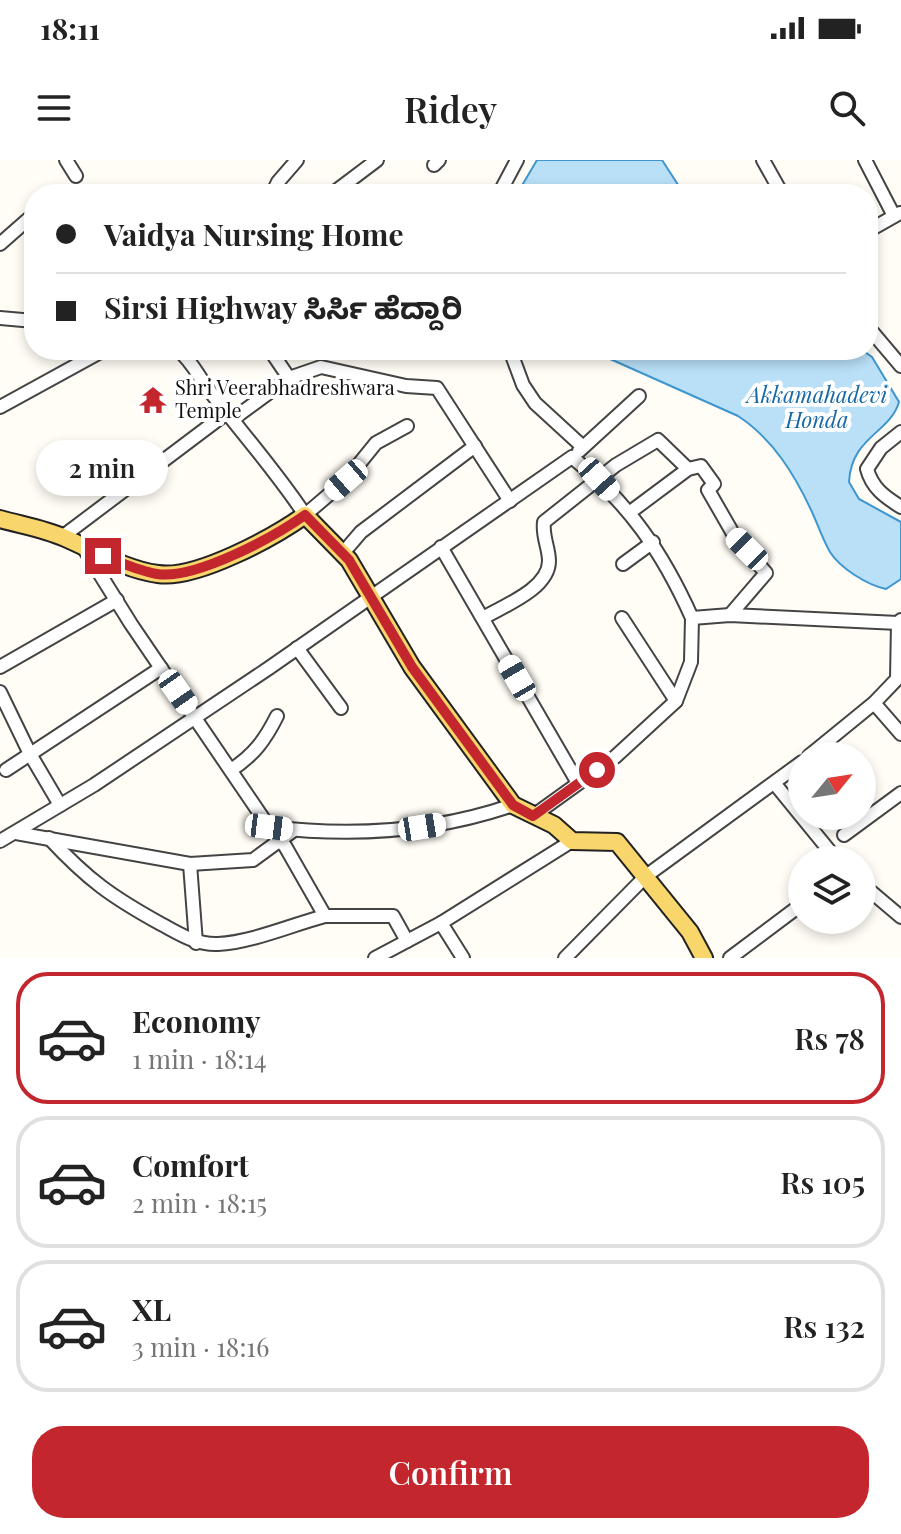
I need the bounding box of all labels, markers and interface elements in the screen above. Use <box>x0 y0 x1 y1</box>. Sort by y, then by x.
text: 18:11 <box>40 8 100 48</box>
text: Ridey <box>404 84 497 132</box>
icon: menu <box>32 86 76 130</box>
icon: search <box>825 86 869 130</box>
text: Vaidya Nursing Home <box>104 214 404 254</box>
text: Sirsi Highway ಸಿರ್ಸಿ ಹೆದ್ದಾರಿ <box>104 287 462 327</box>
place label: Shri Veerabhadreshwara Temple <box>175 373 395 423</box>
water label: Akkamahadevi Honda <box>745 379 888 434</box>
temple icon: Shri Veerabhadreshwara Temple <box>138 385 168 415</box>
callout: 2 min <box>37 440 169 496</box>
text: 2 min <box>69 450 135 485</box>
car <box>574 453 624 505</box>
car <box>320 455 372 505</box>
car <box>722 524 772 574</box>
route end <box>85 538 121 574</box>
car <box>495 651 539 705</box>
car <box>154 665 202 719</box>
north arrow <box>788 742 876 830</box>
map controls <box>788 742 876 934</box>
route start <box>579 752 615 788</box>
car <box>396 811 448 843</box>
car <box>244 812 294 842</box>
button: layers <box>788 846 876 934</box>
text: Economy <box>132 1001 261 1041</box>
icon: car <box>36 1002 108 1074</box>
text: Rs 78 <box>794 1018 865 1058</box>
text: 1 min · 18:14 <box>132 1041 267 1076</box>
text: Comfort <box>132 1145 249 1185</box>
icon: car <box>36 1146 108 1218</box>
text: Rs 105 <box>780 1162 865 1202</box>
text: 2 min · 18:15 <box>132 1185 267 1220</box>
text: XL <box>132 1289 171 1329</box>
icon: car <box>36 1290 108 1362</box>
text: Rs 132 <box>783 1306 865 1346</box>
text: 3 min · 18:16 <box>132 1329 269 1364</box>
button: Confirm <box>32 1426 869 1518</box>

